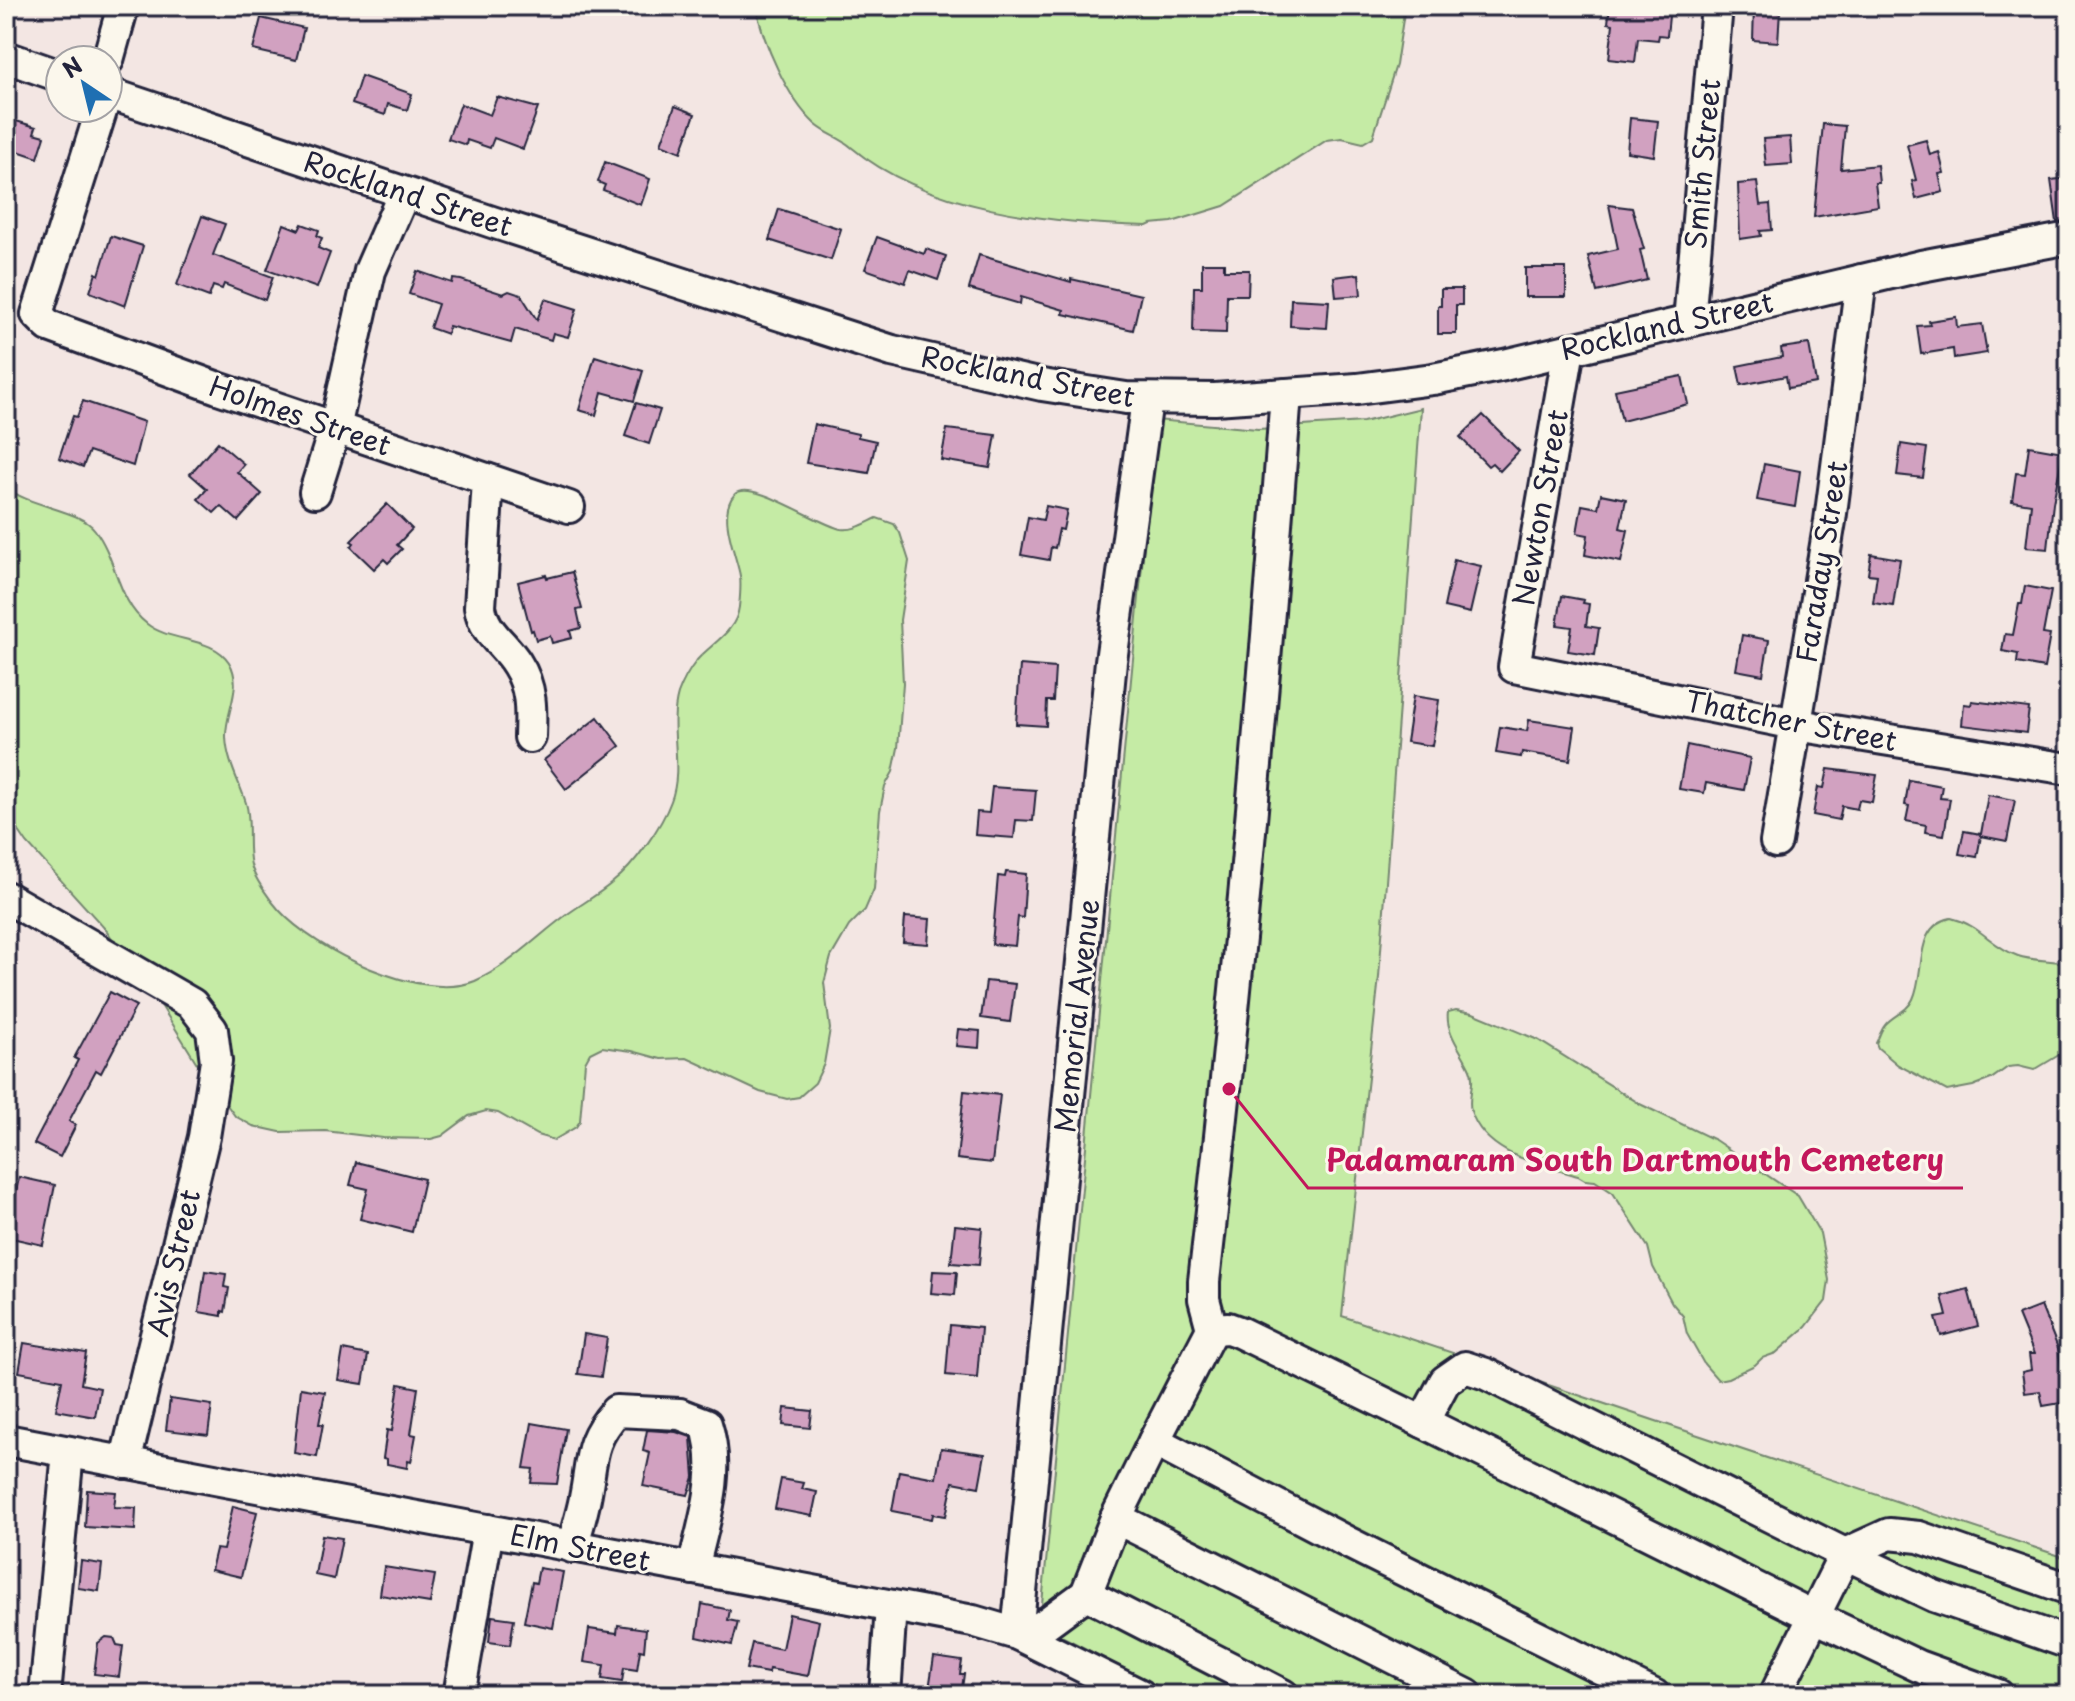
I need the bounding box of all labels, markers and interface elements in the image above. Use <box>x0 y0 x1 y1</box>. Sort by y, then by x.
north arrow <box>44 44 124 124</box>
text: N <box>55 48 88 85</box>
street label: Smith Street <box>1673 77 1730 251</box>
street label: Rockland Street <box>299 139 518 247</box>
street label: Rockland Street <box>1556 279 1777 370</box>
street label: Rockland Street <box>918 334 1139 417</box>
street label: Holmes Street <box>204 363 397 466</box>
street label: Newton Street <box>1501 406 1578 609</box>
street label: Faraday Street <box>1783 458 1858 666</box>
street label: Thatcher Street <box>1682 678 1901 761</box>
street label: Memorial Avenue <box>1042 897 1109 1135</box>
callout: Padamaram South Dartmouth Cemetery <box>1308 1134 1963 1188</box>
text: Padamaram South Dartmouth Cemetery <box>1326 1136 1944 1181</box>
street label: Avis Street <box>135 1185 210 1340</box>
street label: Elm Street <box>507 1512 654 1581</box>

